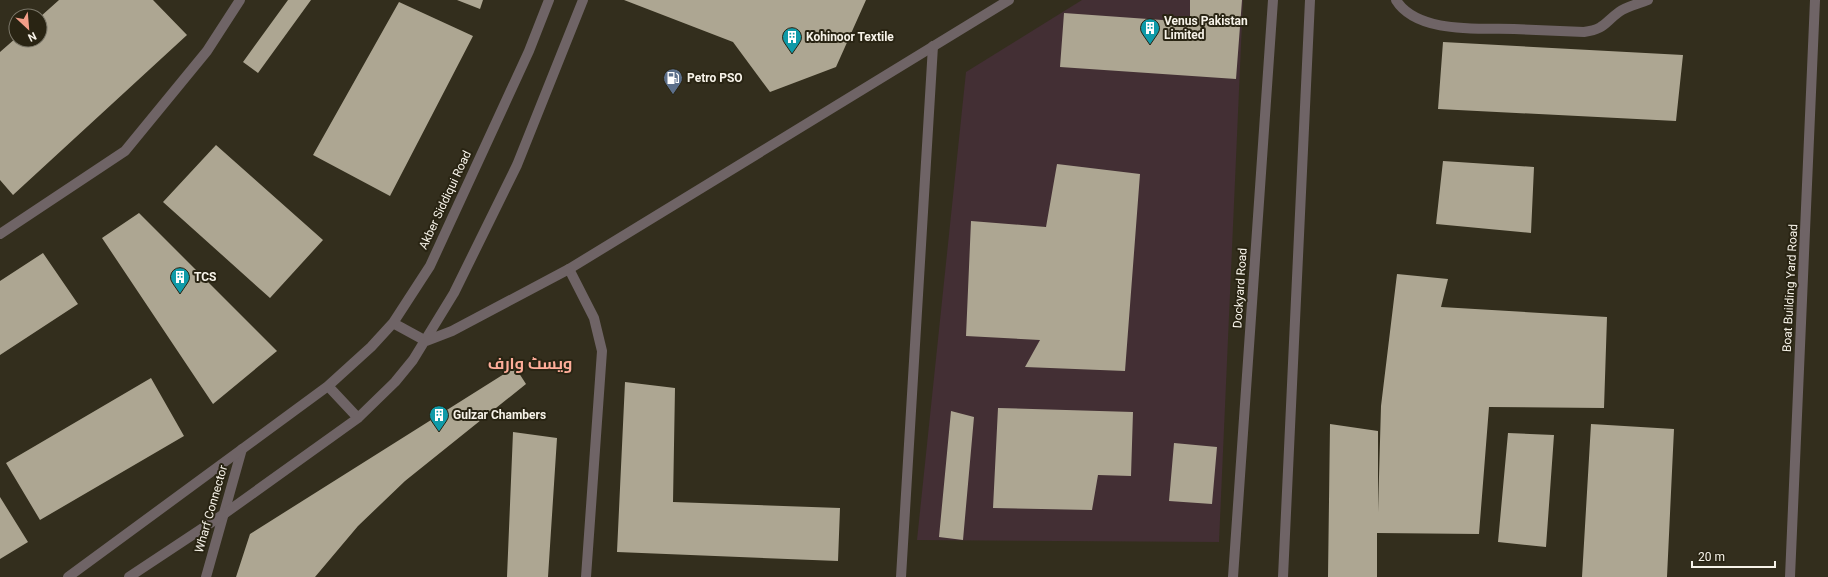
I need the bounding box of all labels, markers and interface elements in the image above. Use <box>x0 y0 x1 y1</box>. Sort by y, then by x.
north arrow <box>8 8 48 48</box>
place label: Venus Pakistan Limited <box>1164 14 1248 42</box>
building icon: Venus Pakistan Limited <box>1139 17 1161 45</box>
building icon: Kohinoor Textile <box>781 26 803 54</box>
text: N <box>26 29 39 44</box>
place label: Kohinoor Textile <box>806 30 894 44</box>
fuel station icon: Petro PSO <box>662 67 684 95</box>
place label: Petro PSO <box>687 71 743 85</box>
street label: Akber Siddiqui Road <box>416 148 474 252</box>
street label: Boat Building Yard Road <box>1780 224 1800 352</box>
street label: Dockyard Road <box>1230 247 1250 329</box>
building icon: TCS <box>169 266 191 294</box>
place label: TCS <box>194 270 217 284</box>
district label: ویسٹ وارف <box>488 354 572 373</box>
building icon: Gulzar Chambers <box>428 404 450 432</box>
place label: Gulzar Chambers <box>453 408 546 422</box>
street label: Wharf Connector <box>192 464 230 554</box>
scale bar <box>1692 543 1775 569</box>
text: 20 m <box>1698 550 1725 564</box>

